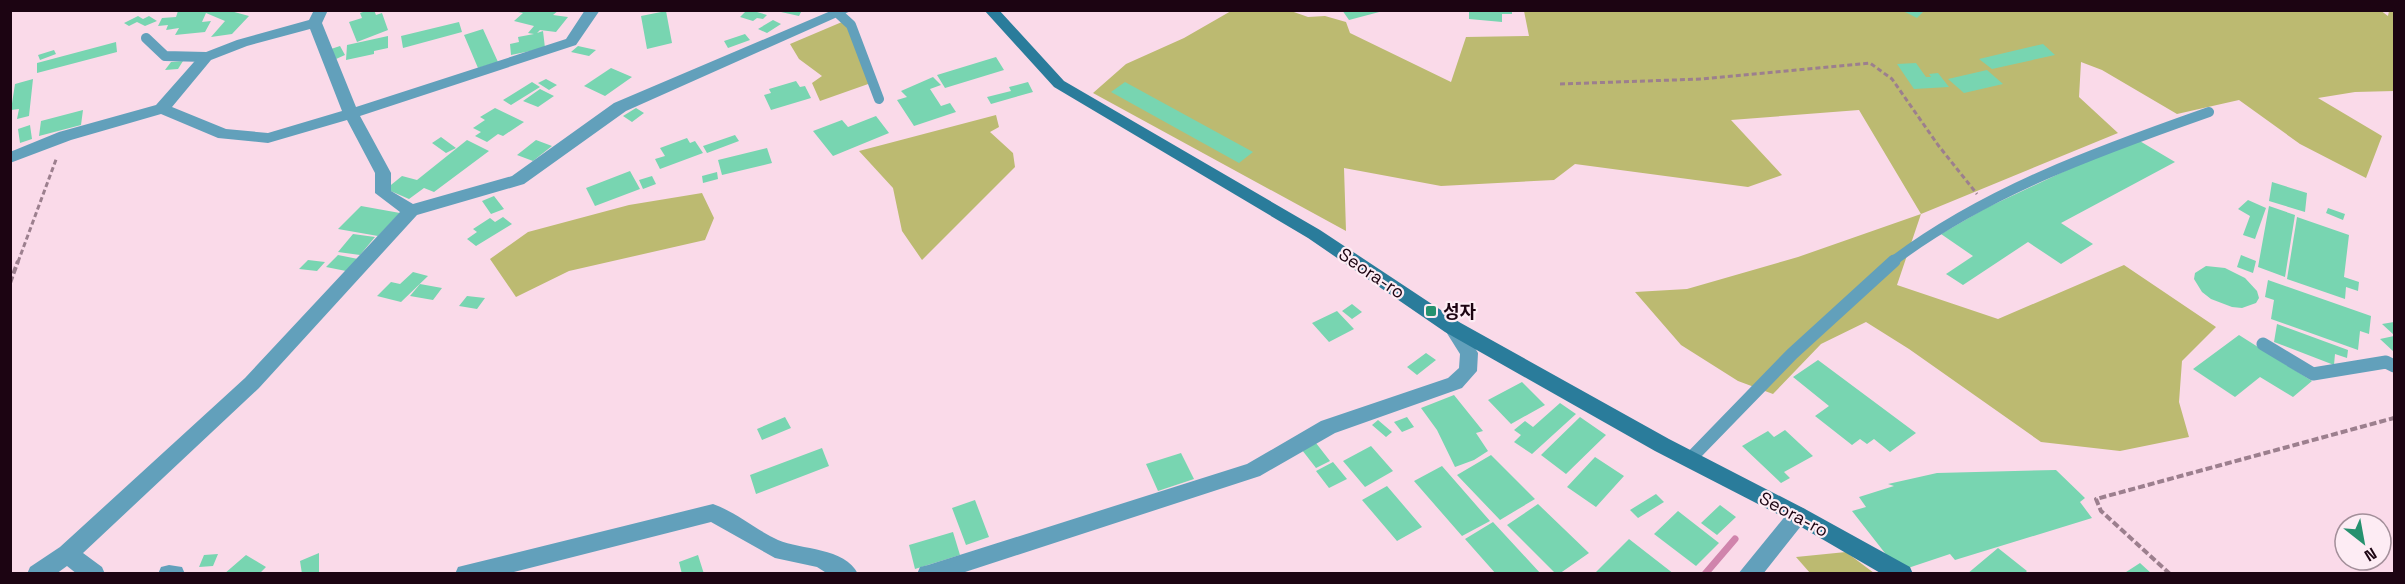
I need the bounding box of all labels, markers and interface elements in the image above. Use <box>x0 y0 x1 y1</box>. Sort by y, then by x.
street label: Seora-ro <box>1334 242 1410 304</box>
place label: 성자 <box>1443 300 1477 323</box>
marker: 성자 <box>1424 304 1438 318</box>
street label: Seora-ro <box>1755 486 1833 542</box>
north arrow <box>2333 512 2393 572</box>
text: N <box>2360 543 2380 566</box>

